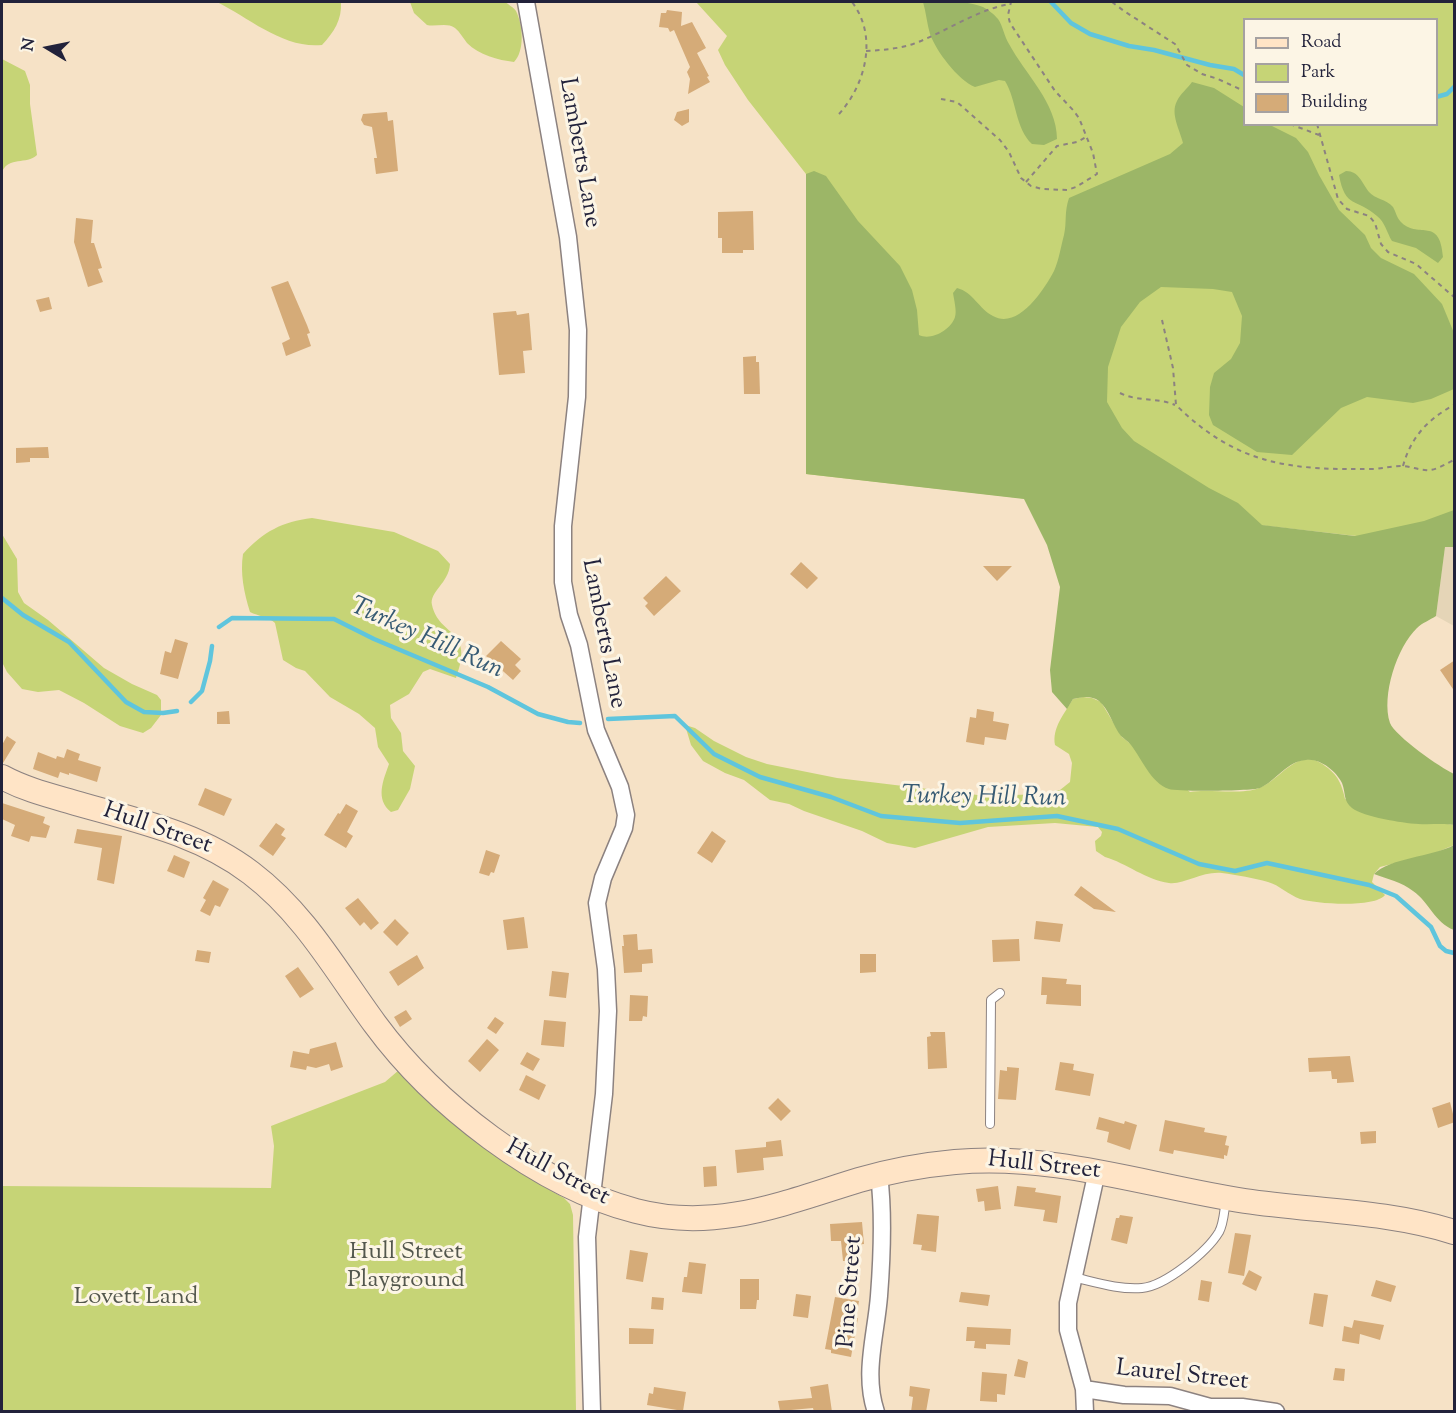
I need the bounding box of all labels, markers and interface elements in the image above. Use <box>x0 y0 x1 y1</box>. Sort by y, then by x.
north arrow <box>18 18 78 78</box>
legend <box>1243 18 1438 126</box>
text: Road <box>1301 30 1341 56</box>
text: N <box>17 36 42 53</box>
text: Park <box>1301 60 1335 86</box>
street label: Lamberts Lane <box>551 76 605 230</box>
text: Building <box>1301 90 1367 116</box>
street label: Lamberts Lane <box>573 557 631 711</box>
water label: Turkey Hill Run <box>345 592 507 688</box>
water label: Turkey Hill Run <box>902 782 1066 816</box>
street label: Hull Street <box>99 798 215 862</box>
street label: Hull Street <box>500 1135 614 1213</box>
street label: Hull Street <box>986 1147 1102 1187</box>
street label: Pine Street <box>834 1235 870 1349</box>
park label: Hull Street Playground <box>347 1240 465 1296</box>
park label: Lovett Land <box>74 1285 198 1313</box>
street label: Laurel Street <box>1114 1356 1250 1398</box>

